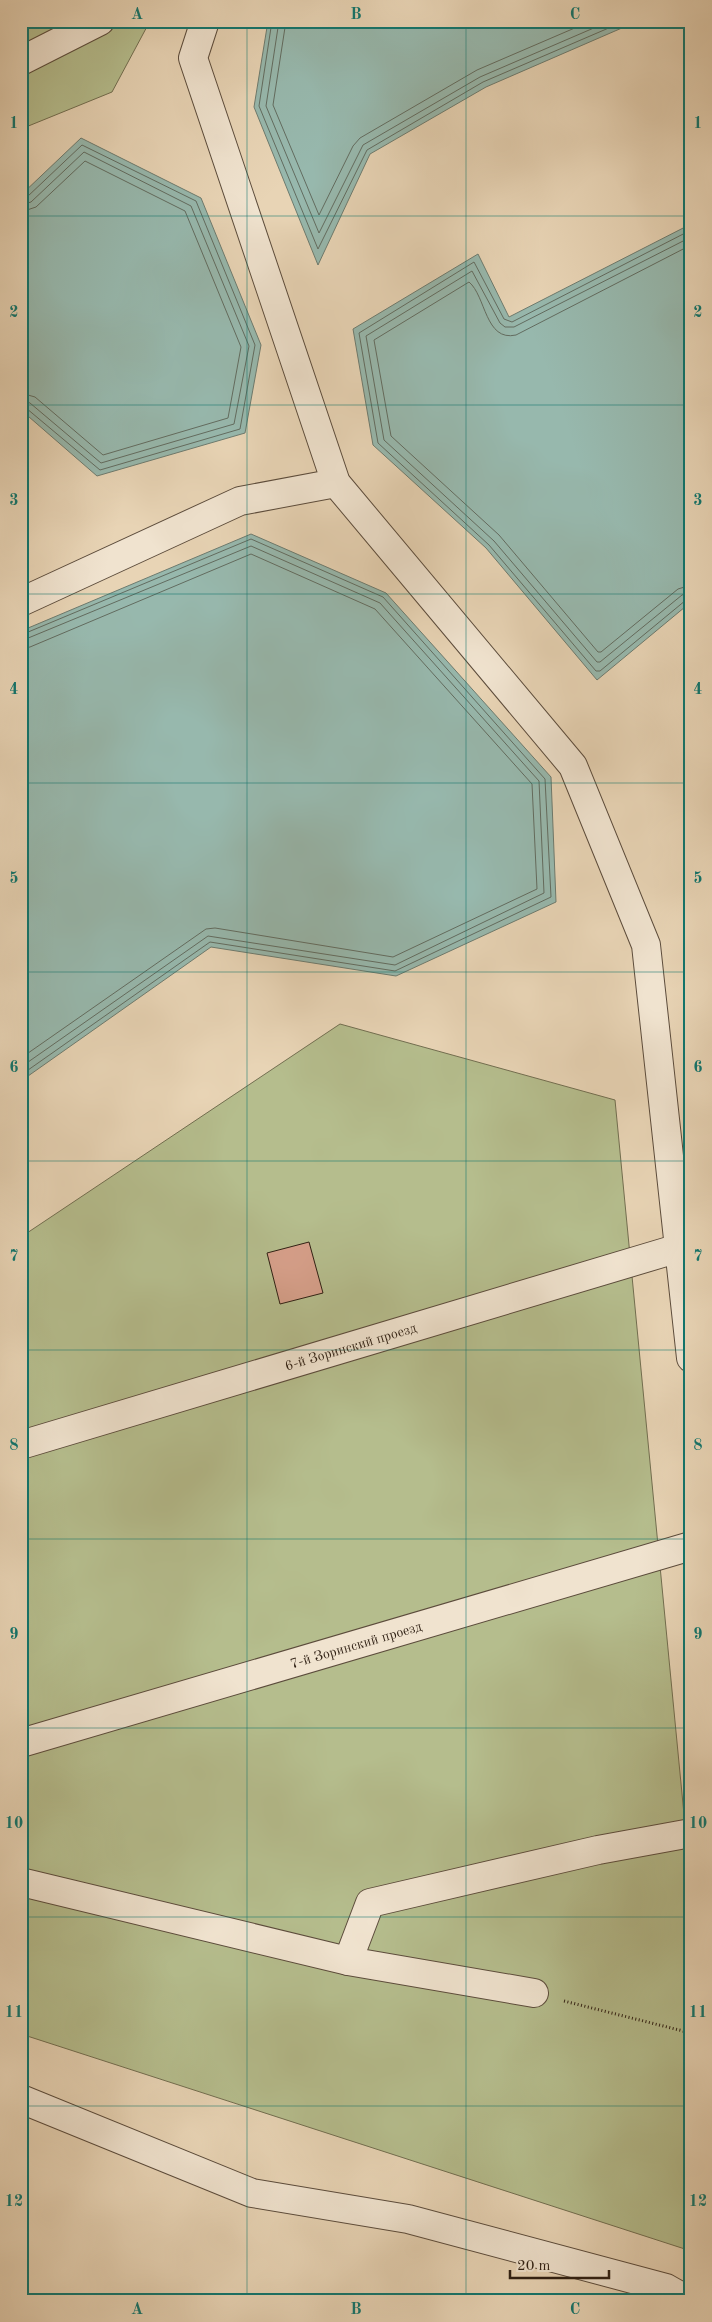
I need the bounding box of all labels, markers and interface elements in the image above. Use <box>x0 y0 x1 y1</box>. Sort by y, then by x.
text: A <box>131 7 143 23</box>
text: B <box>350 7 362 23</box>
text: C <box>570 7 580 23</box>
text: 1 <box>9 116 19 132</box>
text: 1 <box>693 116 703 132</box>
text: 2 <box>9 305 19 321</box>
text: 2 <box>693 305 703 321</box>
text: 3 <box>9 493 19 509</box>
text: 3 <box>693 493 703 509</box>
text: 4 <box>9 682 19 698</box>
text: 4 <box>693 682 703 698</box>
text: 5 <box>9 871 19 887</box>
text: 5 <box>693 871 703 887</box>
text: 6 <box>9 1060 19 1076</box>
text: 6 <box>693 1060 703 1076</box>
text: 7 <box>9 1249 19 1265</box>
text: 7 <box>693 1249 703 1265</box>
street label: 6-й Зоринский проезд <box>283 1321 418 1374</box>
text: 8 <box>9 1438 19 1454</box>
text: 8 <box>693 1438 703 1454</box>
street label: 7-й Зоринский проезд <box>289 1620 424 1671</box>
text: 9 <box>9 1627 19 1643</box>
text: 9 <box>693 1627 703 1643</box>
text: 10 <box>5 1816 23 1832</box>
text: 10 <box>689 1816 707 1832</box>
text: 11 <box>5 2005 23 2021</box>
text: 11 <box>689 2005 707 2021</box>
text: 12 <box>5 2194 23 2210</box>
text: 12 <box>689 2194 707 2210</box>
scale bar <box>510 2247 608 2279</box>
text: 20 m <box>517 2259 551 2274</box>
text: A <box>131 2302 143 2318</box>
text: B <box>350 2302 362 2318</box>
text: C <box>570 2302 580 2318</box>

